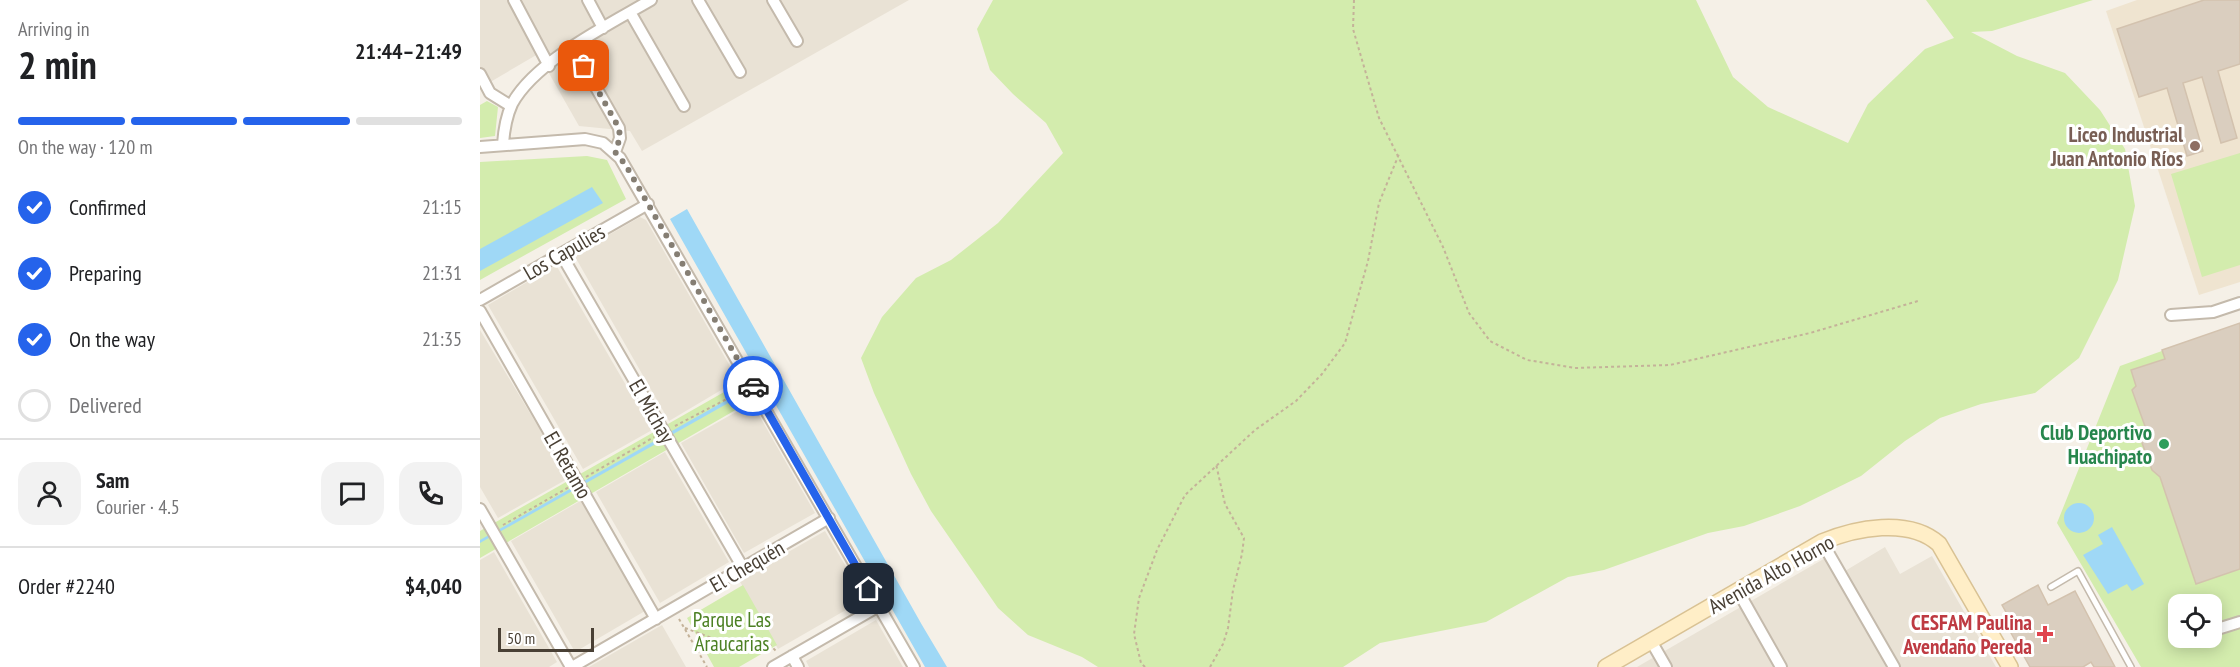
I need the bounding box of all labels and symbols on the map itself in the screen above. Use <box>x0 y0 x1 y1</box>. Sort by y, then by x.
pin <box>558 40 609 91</box>
place label: Liceo Industrial Juan Antonio Ríos <box>2050 121 2184 172</box>
marker: Liceo Industrial Juan Antonio Ríos <box>2188 139 2202 153</box>
street label: Los Capulies <box>518 218 610 286</box>
courier <box>723 356 783 416</box>
street label: El Michay <box>623 374 681 448</box>
place label: Club Deportivo Huachipato <box>2040 419 2152 470</box>
street label: El Retamo <box>538 427 598 503</box>
marker: Club Deportivo Huachipato <box>2157 437 2171 451</box>
street label: Avenida Alto Horno <box>1703 528 1839 620</box>
street label: El Chequén <box>705 534 789 598</box>
pin <box>843 563 894 614</box>
park label: Parque Las Araucarias <box>693 606 771 657</box>
place label: CESFAM Paulina Avendaño Pereda <box>1902 609 2032 660</box>
scale bar <box>498 625 594 652</box>
marker: CESFAM Paulina Avendaño Pereda <box>2036 625 2054 643</box>

